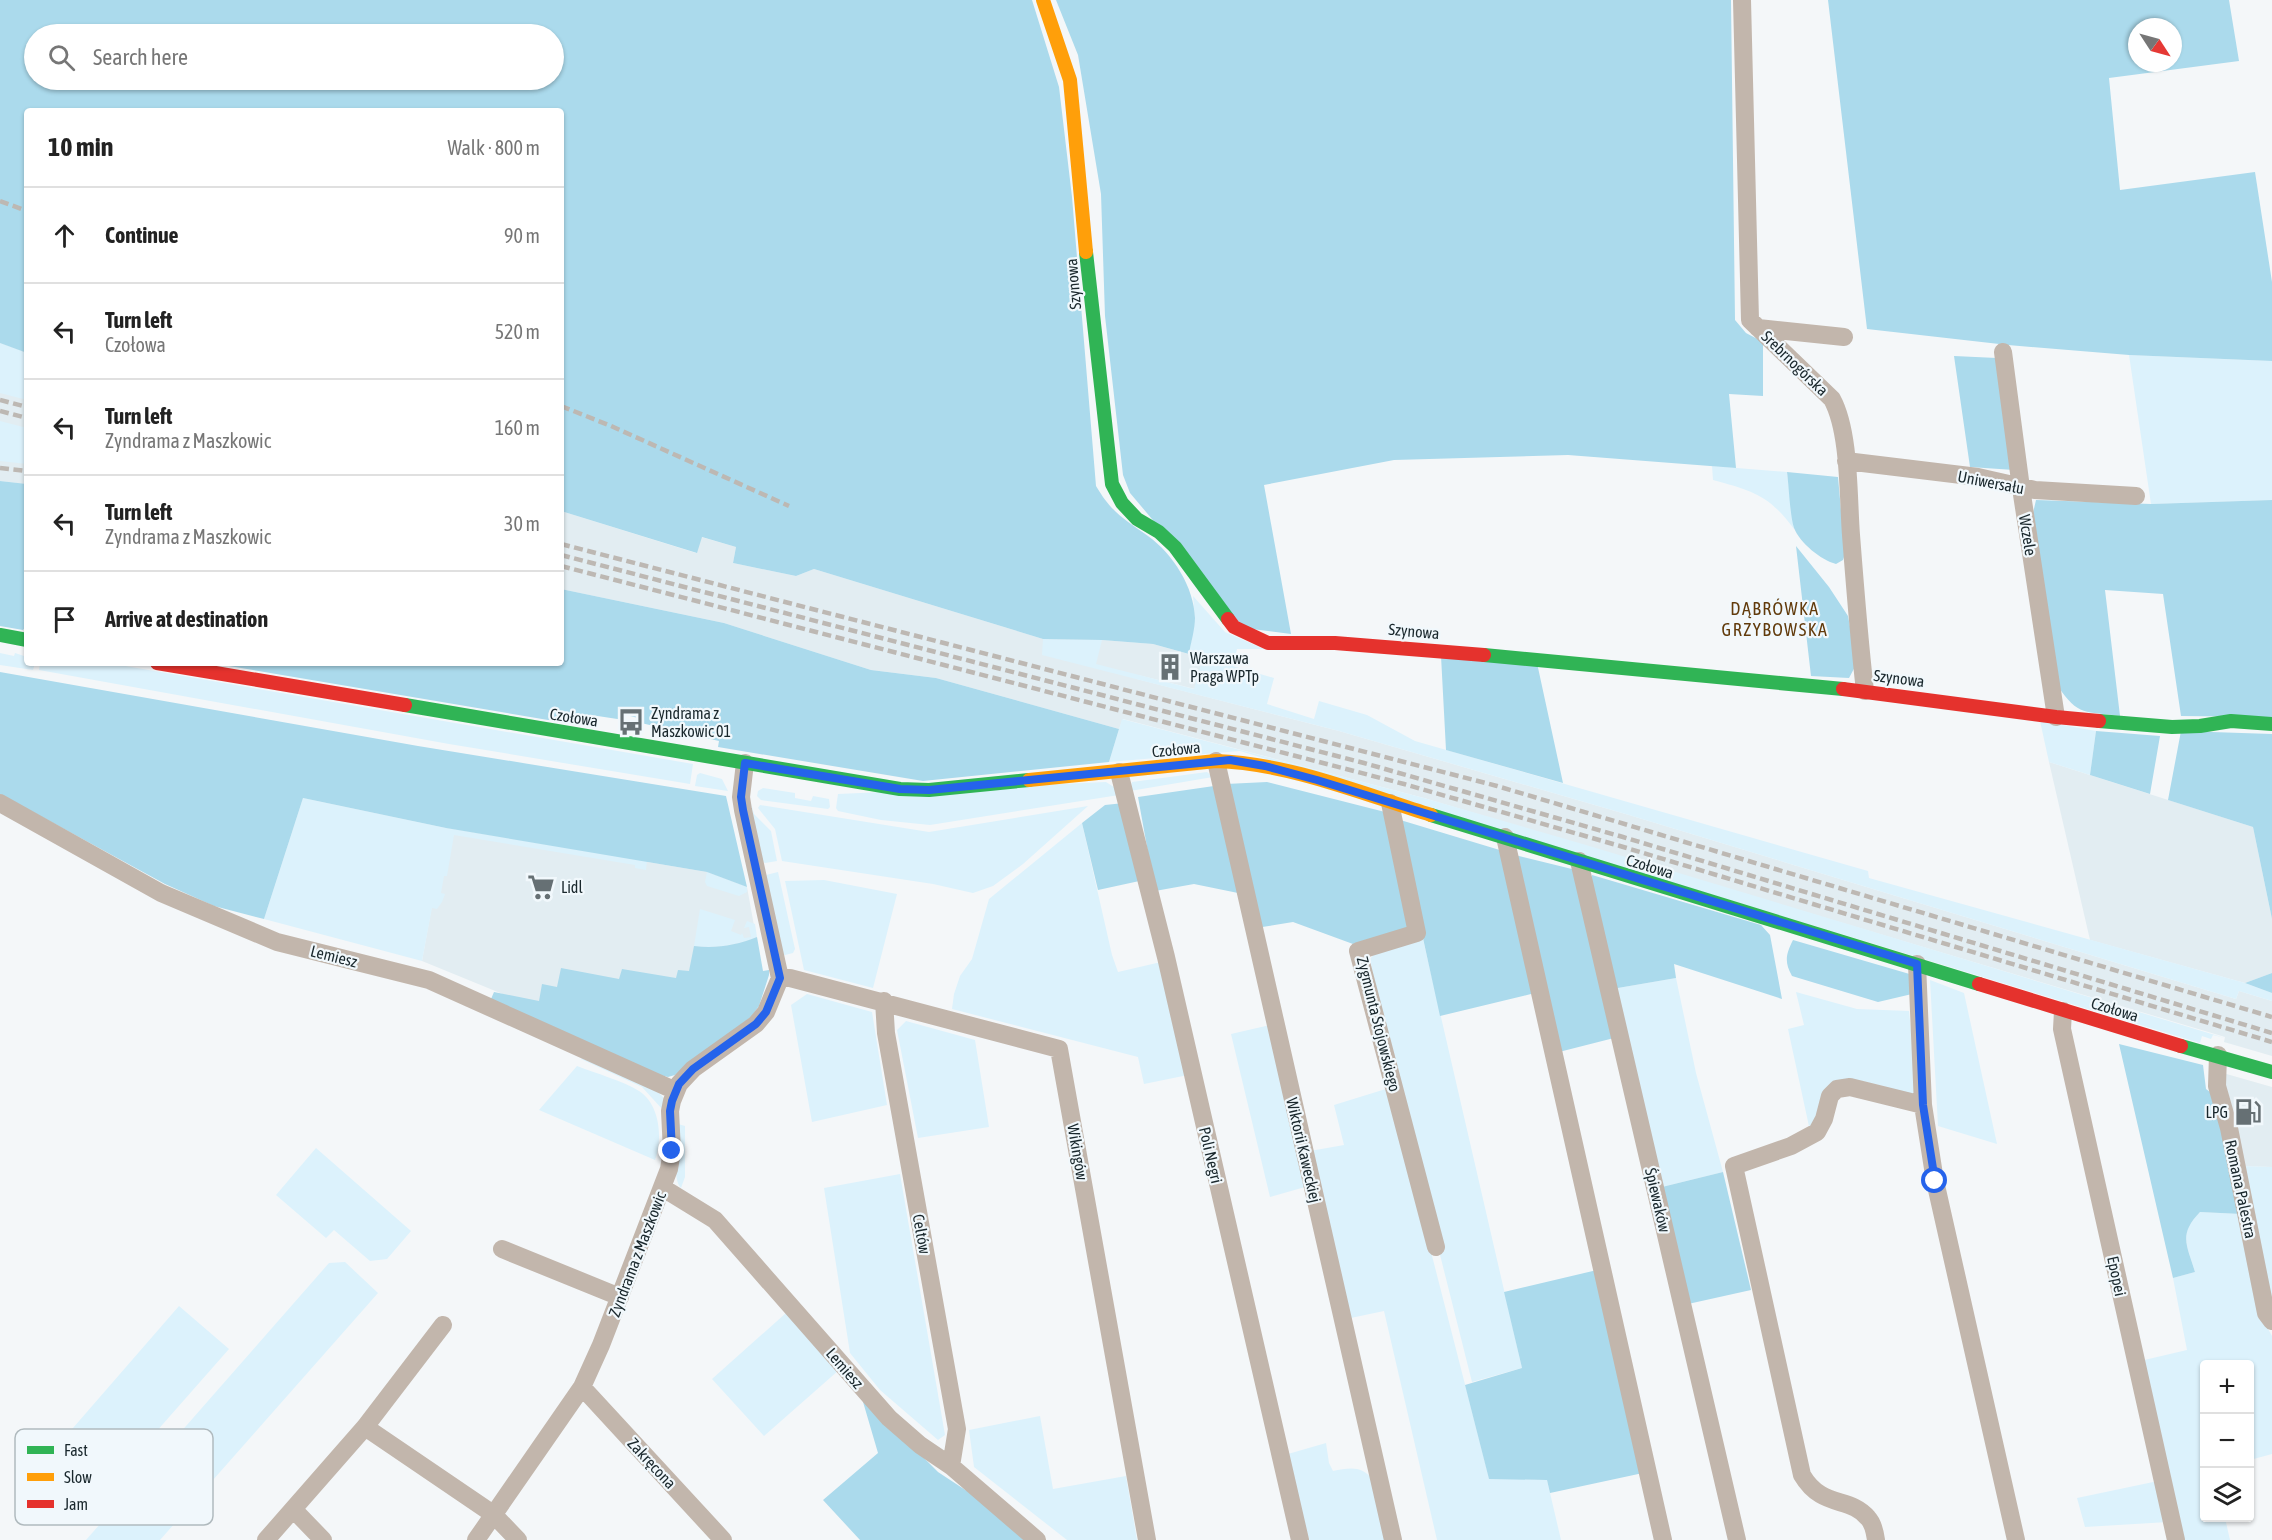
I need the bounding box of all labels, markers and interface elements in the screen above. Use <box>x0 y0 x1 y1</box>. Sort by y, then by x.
north arrow <box>2128 18 2182 72</box>
search box <box>24 24 564 90</box>
icon: search <box>45 41 78 74</box>
text: Search here <box>93 44 188 70</box>
text: 10 min <box>48 132 113 162</box>
text: Walk · 800 m <box>448 136 540 159</box>
icon: ahead <box>48 219 81 252</box>
text: Continue <box>105 222 179 248</box>
text: 90 m <box>504 224 540 247</box>
street label: Szynowa <box>1062 258 1085 310</box>
text: Turn left <box>105 307 172 333</box>
icon: left <box>48 315 81 348</box>
text: 520 m <box>495 320 540 343</box>
street label: Srebrnogórska <box>1757 327 1832 400</box>
text: Czołowa <box>105 333 166 356</box>
text: Turn left <box>105 403 172 429</box>
icon: left <box>48 411 81 444</box>
text: 160 m <box>495 416 540 439</box>
text: Zyndrama z Maszkowic <box>105 429 271 452</box>
street label: Uniwersału <box>1956 467 2026 497</box>
text: Turn left <box>105 499 172 525</box>
icon: left <box>48 507 81 540</box>
text: 30 m <box>504 512 540 535</box>
street label: Wczele <box>2016 513 2040 557</box>
text: Zyndrama z Maszkowic <box>105 525 271 548</box>
district label: DĄBRÓWKA GRZYBOWSKA <box>1722 598 1828 640</box>
icon: arrive <box>48 603 81 636</box>
text: Arrive at destination <box>105 606 268 632</box>
street label: Szynowa <box>1388 620 1440 643</box>
place label: Warszawa Praga WPTp <box>1190 649 1259 686</box>
building icon: Warszawa Praga WPTp <box>1155 652 1185 682</box>
street label: Szynowa <box>1872 666 1925 691</box>
street label: Czołowa <box>549 704 599 730</box>
place label: Zyndrama z Maszkowic 01 <box>651 704 731 740</box>
bus stop icon: Zyndrama z Maszkowic 01 <box>616 707 646 737</box>
street label: Czołowa <box>1151 738 1201 760</box>
street label: Czołowa <box>1624 850 1676 882</box>
supermarket icon: Lidl <box>526 872 556 902</box>
place label: Lidl <box>561 878 583 896</box>
street label: Lemiesz <box>309 942 359 971</box>
street label: Zygmunta Stojowskiego <box>1353 955 1404 1094</box>
street label: Czołowa <box>2089 993 2141 1025</box>
street label: Wiktorii Kaweckiej <box>1282 1096 1325 1204</box>
fuel station icon: LPG <box>2233 1097 2263 1127</box>
place label: LPG <box>2205 1103 2228 1121</box>
street label: Wikingów <box>1063 1122 1092 1182</box>
street label: Poli Negri <box>1195 1125 1226 1185</box>
route end <box>658 1137 684 1163</box>
street label: Romana Palestra <box>2222 1138 2260 1240</box>
street label: Śpiewaków <box>1641 1166 1674 1235</box>
route start <box>1921 1167 1947 1193</box>
street label: Zyndrama z Maszkowic <box>605 1189 670 1320</box>
street label: Celtów <box>910 1213 934 1256</box>
street label: Epopei <box>2103 1254 2130 1298</box>
street label: Lemiesz <box>823 1344 867 1392</box>
map controls <box>2200 1360 2254 1522</box>
button: + <box>2200 1360 2254 1414</box>
button: − <box>2200 1414 2254 1468</box>
legend <box>15 1429 213 1525</box>
street label: Zakręcona <box>623 1434 680 1493</box>
text: Fast <box>64 1441 88 1459</box>
text: Slow <box>64 1468 92 1486</box>
button: layers <box>2200 1468 2254 1522</box>
text: Jam <box>64 1495 88 1513</box>

